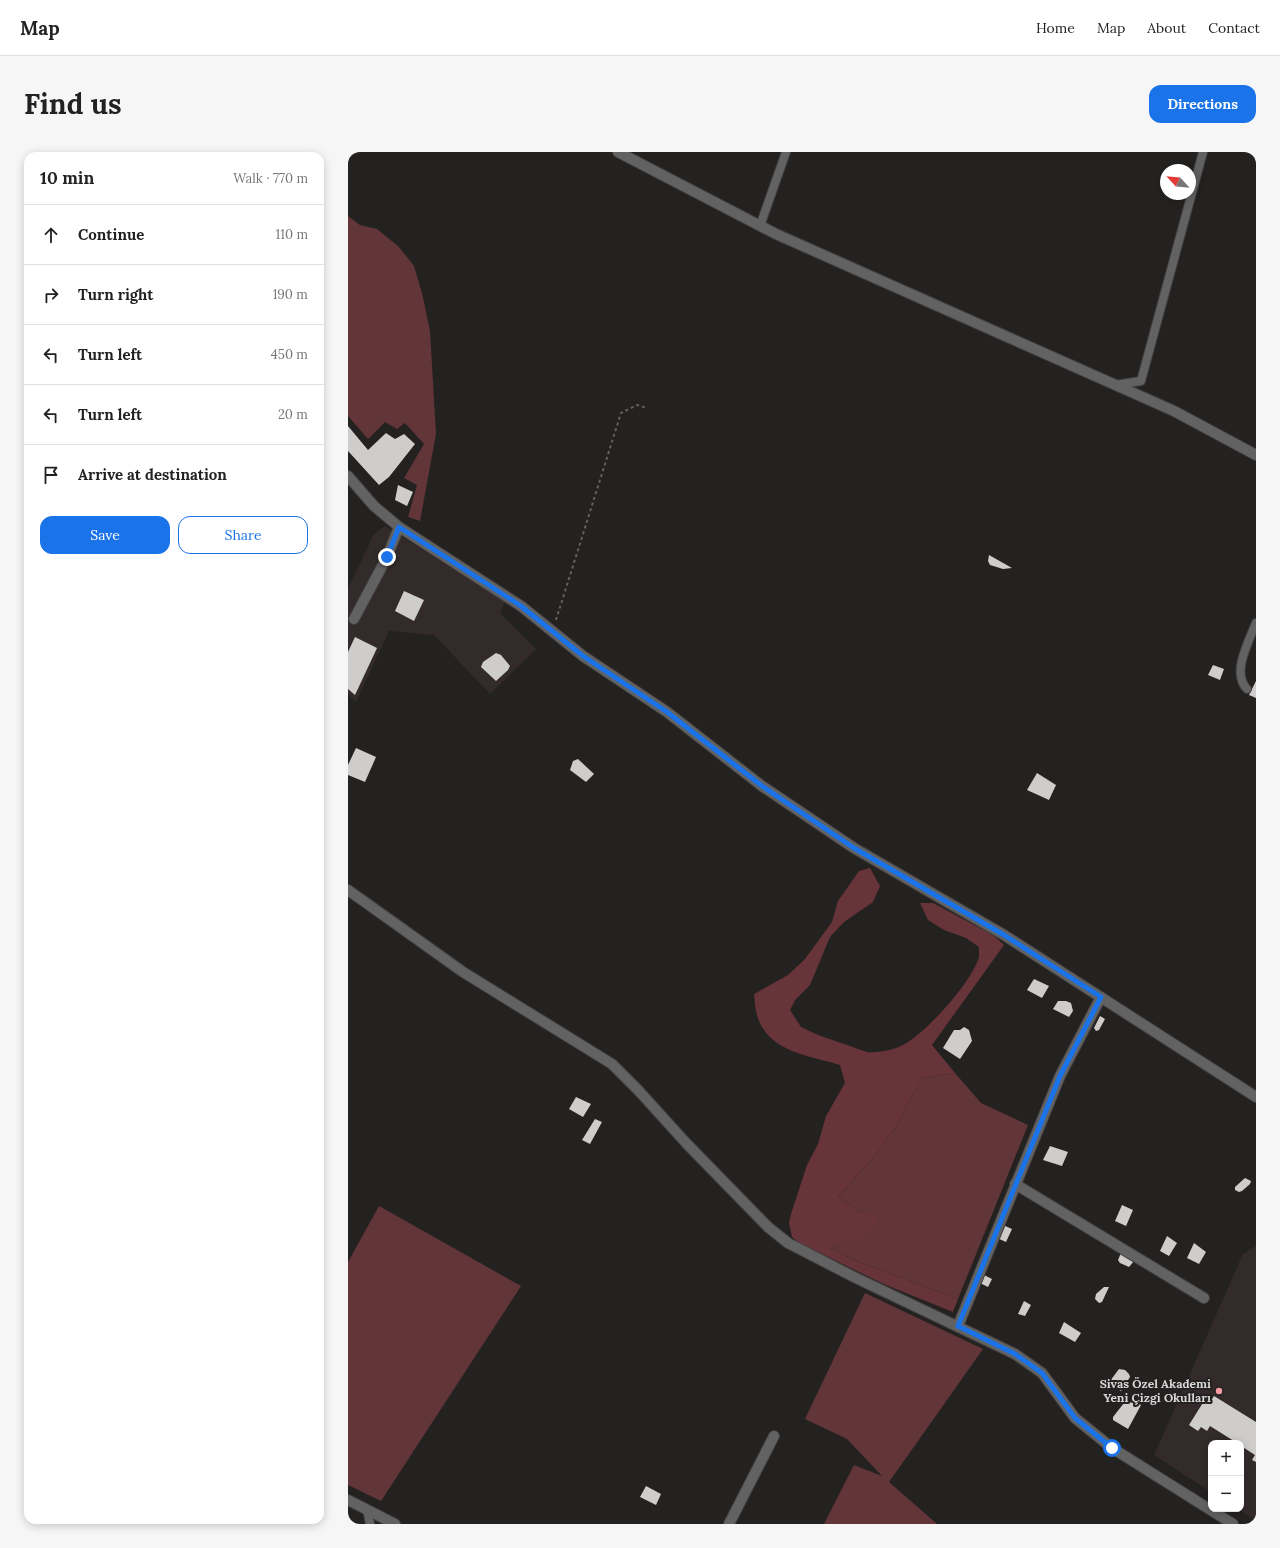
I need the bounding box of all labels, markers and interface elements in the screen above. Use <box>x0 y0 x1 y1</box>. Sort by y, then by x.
text: Map <box>20 16 60 40</box>
text: Home <box>1036 19 1075 37</box>
text: Map <box>1097 19 1125 37</box>
text: About <box>1147 19 1186 37</box>
text: Contact <box>1208 19 1260 37</box>
button: Directions <box>1149 85 1256 123</box>
text: Find us <box>24 86 122 122</box>
north arrow <box>1160 164 1196 200</box>
text: 10 min <box>40 167 94 189</box>
text: Walk · 770 m <box>233 170 308 187</box>
icon: ahead <box>40 224 62 246</box>
text: Continue <box>78 225 144 244</box>
text: 110 m <box>275 226 308 243</box>
icon: right <box>40 284 62 306</box>
text: Turn right <box>78 285 154 304</box>
text: 190 m <box>273 286 308 303</box>
icon: left <box>40 344 62 366</box>
text: Turn left <box>78 345 142 364</box>
text: 450 m <box>271 346 308 363</box>
icon: left <box>40 404 62 426</box>
text: Turn left <box>78 405 142 424</box>
text: 20 m <box>278 406 308 423</box>
icon: arrive <box>40 464 62 486</box>
text: Arrive at destination <box>78 465 227 484</box>
button: Save <box>40 516 170 554</box>
button: Share <box>178 516 308 554</box>
route end <box>378 548 396 566</box>
place label: Sivas Özel Akademi Yeni Çizgi Okulları <box>1100 1376 1211 1406</box>
marker: Sivas Özel Akademi Yeni Çizgi Okulları <box>1214 1386 1224 1396</box>
route start <box>1103 1439 1121 1457</box>
map controls <box>1208 1440 1244 1512</box>
button: + <box>1208 1440 1244 1476</box>
button: − <box>1208 1476 1244 1512</box>

